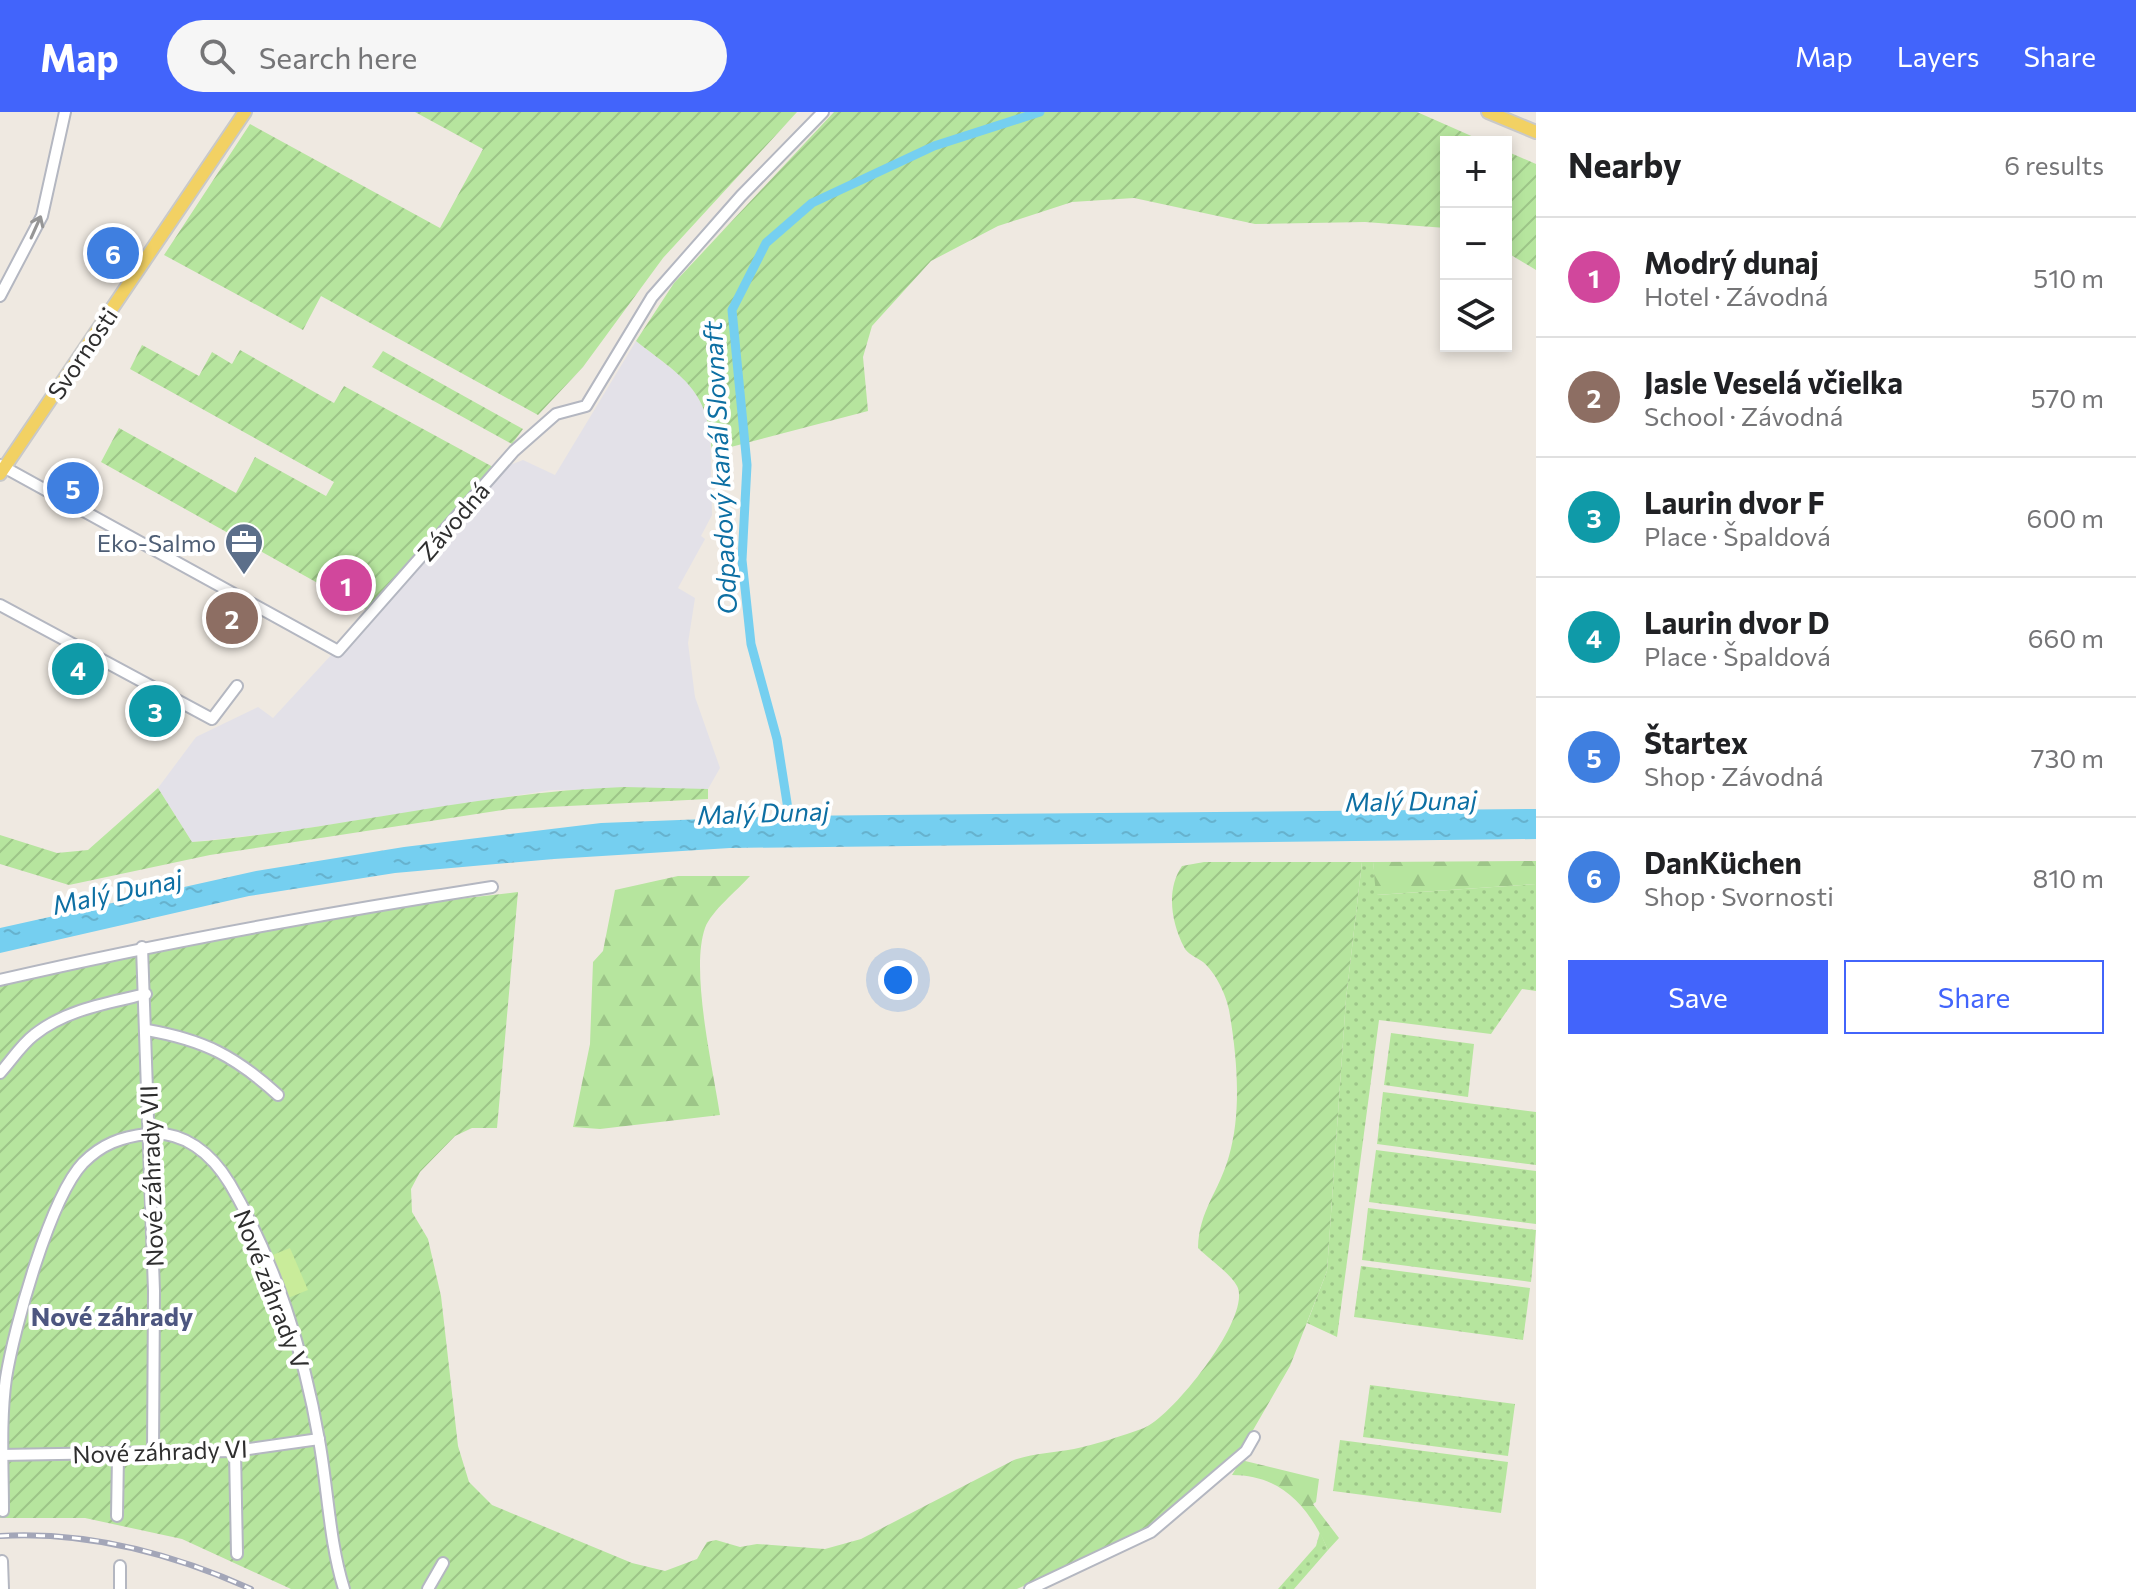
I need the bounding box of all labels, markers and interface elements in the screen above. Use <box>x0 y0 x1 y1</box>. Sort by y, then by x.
search box <box>167 20 727 92</box>
text: Map <box>40 33 119 80</box>
icon: search <box>195 34 239 78</box>
text: Search here <box>259 38 417 75</box>
text: Map <box>1795 39 1853 73</box>
text: Layers <box>1897 39 1979 73</box>
text: Share <box>2023 39 2096 73</box>
map controls <box>1440 136 1512 352</box>
button: + <box>1440 136 1512 208</box>
text: Nearby <box>1568 143 1682 185</box>
text: 6 results <box>2004 149 2104 180</box>
button: − <box>1440 208 1512 280</box>
one-way arrow <box>30 215 45 240</box>
pin: 6 <box>87 223 139 283</box>
text: Modrý dunaj <box>1644 243 1819 280</box>
text: 1 <box>1588 262 1600 293</box>
text: 510 m <box>2033 262 2104 293</box>
button: layers <box>1440 280 1512 352</box>
text: Hotel · Závodná <box>1644 280 1828 311</box>
street label: Svornosti <box>41 302 123 404</box>
water label: Odpadový kanál Slovnaft <box>696 319 742 615</box>
text: Jasle Veselá včielka <box>1644 363 1903 400</box>
text: 2 <box>1587 382 1601 413</box>
text: 570 m <box>2031 382 2104 413</box>
text: School · Závodná <box>1644 400 1843 431</box>
pin: 5 <box>47 458 99 518</box>
street label: Závodná <box>411 476 495 566</box>
text: Laurin dvor F <box>1644 483 1825 520</box>
text: 3 <box>1586 502 1602 533</box>
text: 600 m <box>2027 502 2104 533</box>
text: Place · Špaldová <box>1644 520 1831 551</box>
office icon: Eko-Salmo <box>223 521 265 576</box>
place label: Eko-Salmo <box>97 528 216 557</box>
pin: 1 <box>320 555 372 615</box>
pin: 2 <box>206 588 258 648</box>
text: Laurin dvor D <box>1644 603 1829 640</box>
text: 4 <box>1586 622 1602 653</box>
text: 660 m <box>2028 622 2104 653</box>
pin: 4 <box>52 639 104 699</box>
text: Place · Špaldová <box>1644 640 1831 671</box>
pin: 3 <box>129 681 181 741</box>
text: Štartex <box>1644 723 1748 760</box>
text: 5 <box>1586 742 1602 773</box>
text: 730 m <box>2031 742 2104 773</box>
text: Shop · Závodná <box>1644 760 1824 791</box>
water label: Malý Dunaj <box>1345 783 1479 817</box>
water label: Malý Dunaj <box>696 794 831 830</box>
text: DanKüchen <box>1644 843 1802 880</box>
water label: Malý Dunaj <box>49 862 186 920</box>
text: 6 <box>1586 862 1602 893</box>
text: 810 m <box>2032 862 2104 893</box>
text: Shop · Svornosti <box>1644 880 1834 911</box>
your location <box>878 960 918 1000</box>
button: Save <box>1568 960 1828 1034</box>
button: Share <box>1844 960 2104 1034</box>
street label: Nové záhrady VII <box>133 1085 169 1267</box>
street label: Nové záhrady V <box>228 1205 316 1373</box>
district label: Nové záhrady <box>31 1300 193 1331</box>
street label: Nové záhrady VI <box>72 1433 248 1469</box>

